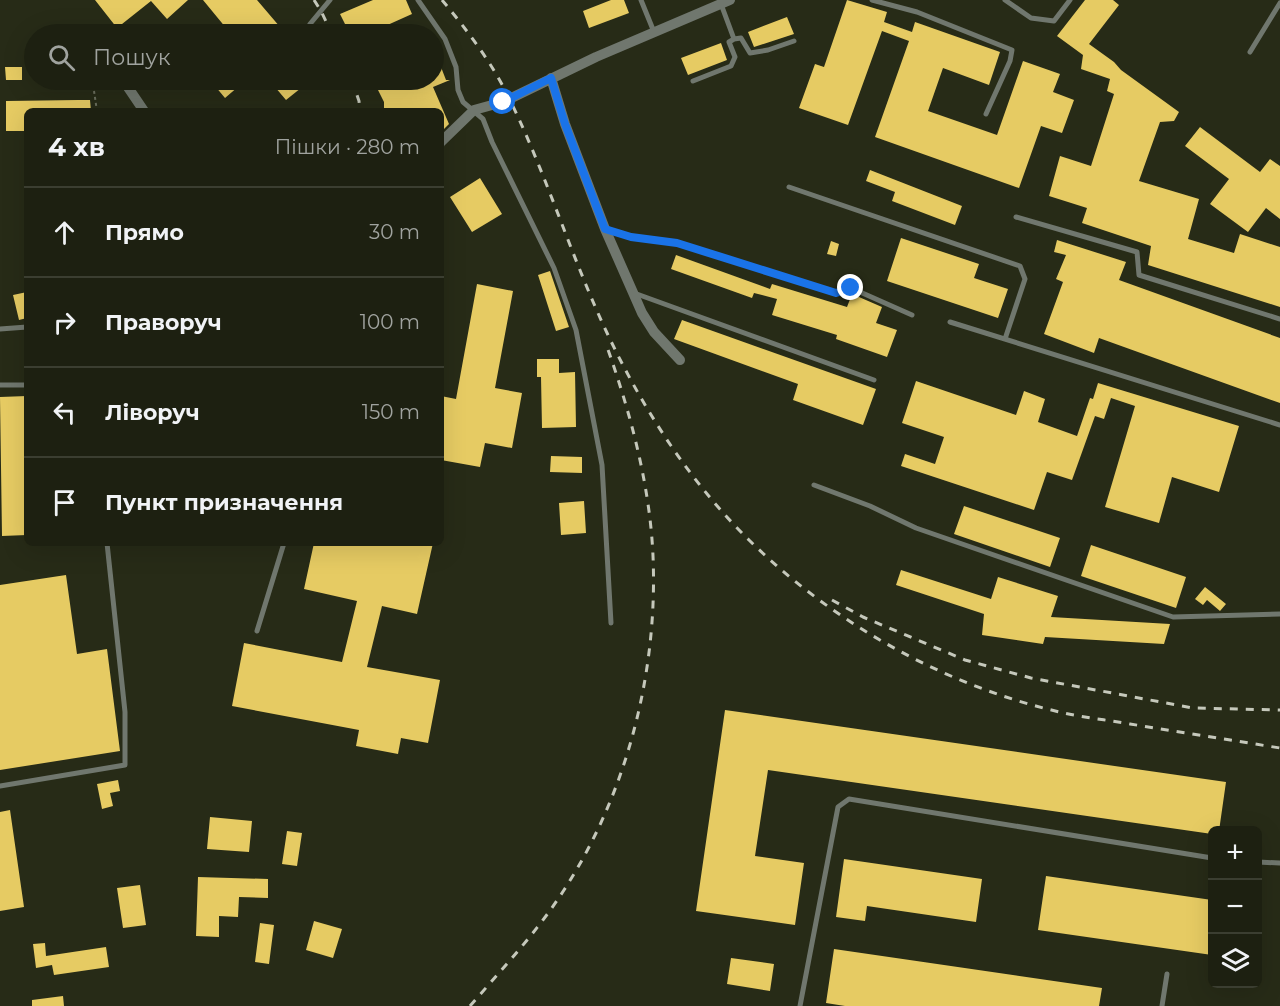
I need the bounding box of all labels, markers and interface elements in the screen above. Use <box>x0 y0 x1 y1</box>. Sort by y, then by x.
search box <box>24 24 444 90</box>
icon: search <box>45 41 78 74</box>
text: Пошук <box>93 44 171 71</box>
route start <box>489 88 515 114</box>
text: 4 хв <box>48 131 105 163</box>
text: Пішки · 280 m <box>275 135 420 159</box>
icon: ahead <box>48 216 81 249</box>
text: Прямо <box>105 219 184 246</box>
text: 30 m <box>369 220 420 244</box>
route end <box>837 274 863 300</box>
icon: right <box>48 306 81 339</box>
text: Праворуч <box>105 309 222 336</box>
text: 100 m <box>360 310 420 334</box>
icon: left <box>48 396 81 429</box>
text: Ліворуч <box>105 399 200 426</box>
text: 150 m <box>362 400 420 424</box>
icon: arrive <box>48 486 81 519</box>
text: Пункт призначення <box>105 489 343 516</box>
map controls <box>1208 826 1262 988</box>
button: + <box>1208 826 1262 880</box>
button: − <box>1208 880 1262 934</box>
button: layers <box>1208 934 1262 988</box>

